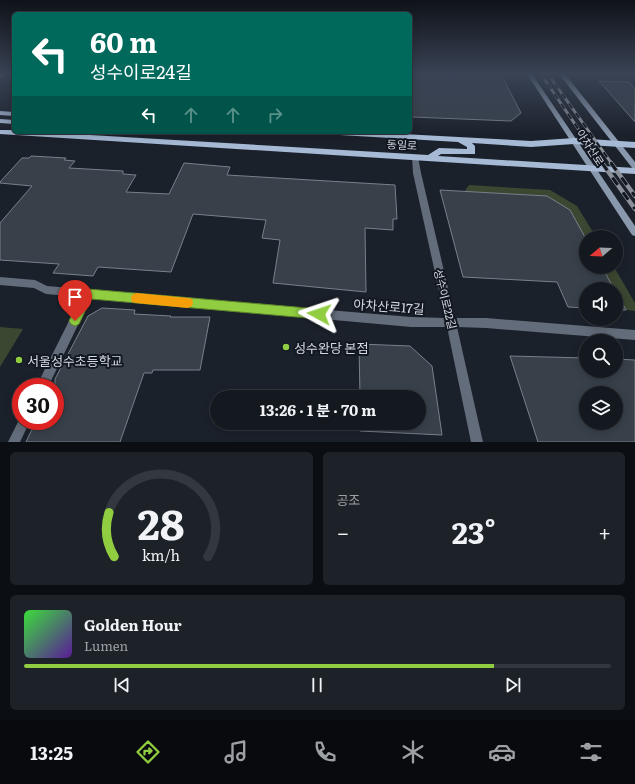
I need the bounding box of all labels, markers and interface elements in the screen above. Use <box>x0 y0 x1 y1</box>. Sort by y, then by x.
text: 60 m <box>90 20 157 62</box>
icon: left <box>24 28 76 80</box>
text: 성수이로24길 <box>90 58 192 85</box>
icon: left <box>138 104 160 126</box>
icon: ahead <box>180 104 202 126</box>
icon: ahead <box>222 104 244 126</box>
icon: right <box>264 104 286 126</box>
street label: 아차산로 <box>573 126 609 168</box>
street label: 동일로 <box>386 135 418 153</box>
north arrow <box>579 230 623 274</box>
map controls <box>579 230 623 430</box>
street label: 성수이로22길 <box>431 267 461 331</box>
pin <box>58 280 92 321</box>
button: sound <box>579 282 623 326</box>
icon: arrive <box>64 286 86 308</box>
position arrow <box>298 293 340 335</box>
street label: 아차산로17길 <box>353 294 425 318</box>
button: search <box>579 334 623 378</box>
place label: 성수완당 본점 <box>294 338 368 357</box>
marker: 성수완당 본점 <box>281 342 291 352</box>
place label: 서울성수초등학교 <box>27 351 123 370</box>
marker: 서울성수초등학교 <box>14 355 24 365</box>
speed limit sign: 30 <box>12 378 64 430</box>
button: layers <box>579 386 623 430</box>
text: 13:26 · 1 분 · 70 m <box>260 398 376 421</box>
text: 28 <box>138 490 185 552</box>
text: 공조 <box>337 490 360 509</box>
text: 23° <box>452 509 496 553</box>
text: − <box>337 515 349 548</box>
text: + <box>598 515 611 548</box>
text: km/h <box>142 543 181 564</box>
text: Golden Hour <box>84 613 182 636</box>
text: Lumen <box>84 636 128 655</box>
icon: previous <box>111 674 133 696</box>
icon: pause <box>306 674 328 696</box>
icon: next <box>502 674 524 696</box>
icon: directions <box>134 738 162 766</box>
icon: music <box>222 738 250 766</box>
icon: phone <box>311 738 339 766</box>
icon: climate <box>399 738 427 766</box>
icon: car <box>488 738 516 766</box>
icon: filters <box>577 738 605 766</box>
text: 13:25 <box>30 739 73 766</box>

